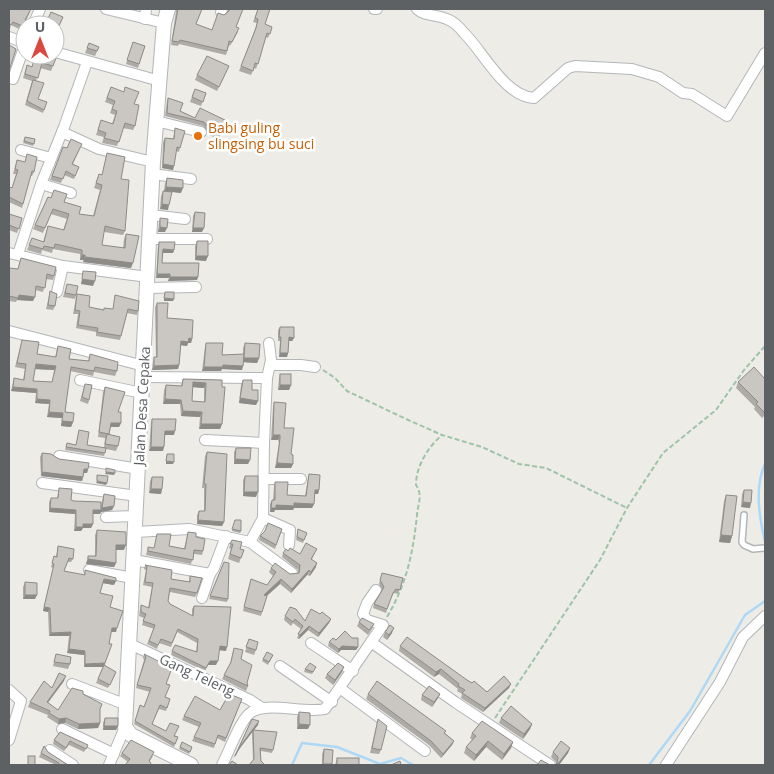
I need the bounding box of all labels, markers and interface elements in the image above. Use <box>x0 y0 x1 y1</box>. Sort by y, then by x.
north arrow <box>15 15 65 65</box>
text: U <box>35 17 45 36</box>
place label: Babi guling slingsing bu suci <box>208 118 314 153</box>
marker: Babi guling slingsing bu suci <box>192 130 204 142</box>
street label: Jalan Desa Cepaka <box>129 346 154 468</box>
street label: Gang Teleng <box>157 649 238 700</box>

